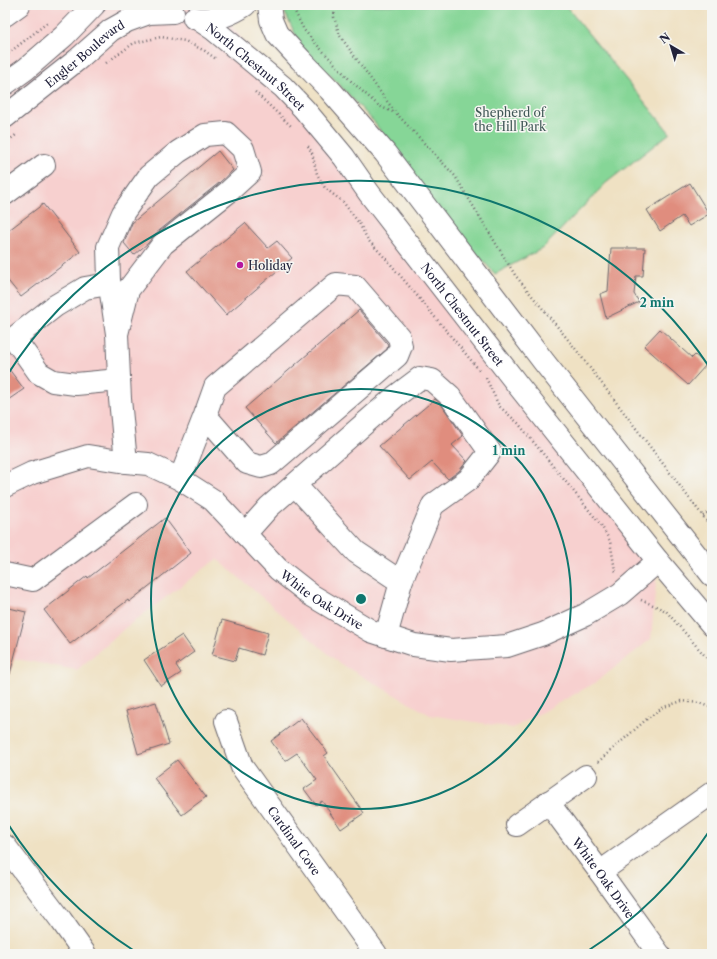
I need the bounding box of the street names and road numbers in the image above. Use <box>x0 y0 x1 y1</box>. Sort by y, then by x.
street label: Engler Boulevard <box>42 16 128 90</box>
street label: North Chestnut Street <box>204 19 309 114</box>
street label: North Chestnut Street <box>418 260 508 369</box>
street label: White Oak Drive <box>277 566 366 632</box>
street label: Cardinal Cove <box>265 803 325 878</box>
street label: White Oak Drive <box>569 834 638 921</box>

